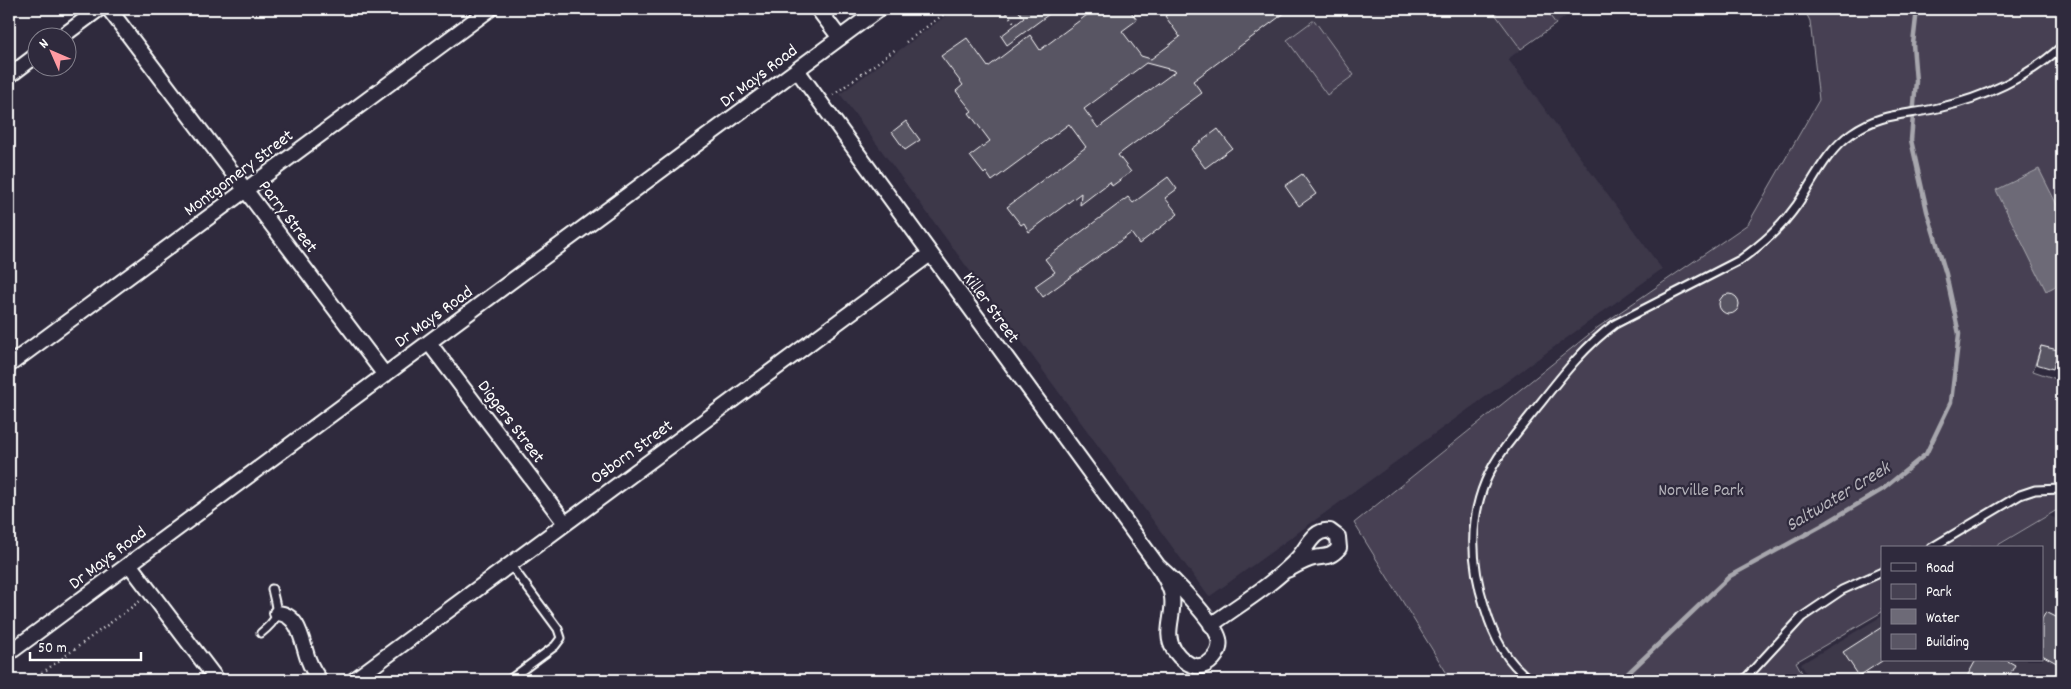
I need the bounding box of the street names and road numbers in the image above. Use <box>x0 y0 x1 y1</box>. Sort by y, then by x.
street label: Dr Mays Road <box>715 39 804 115</box>
street label: Montgomery Street <box>179 124 300 224</box>
street label: Parry Street <box>251 176 323 259</box>
street label: Killer Street <box>956 268 1025 350</box>
street label: Dr Mays Road <box>390 281 479 355</box>
street label: Diggers Street <box>470 376 550 470</box>
street label: Osborn Street <box>586 414 679 492</box>
street label: Dr Mays Road <box>64 521 153 597</box>

